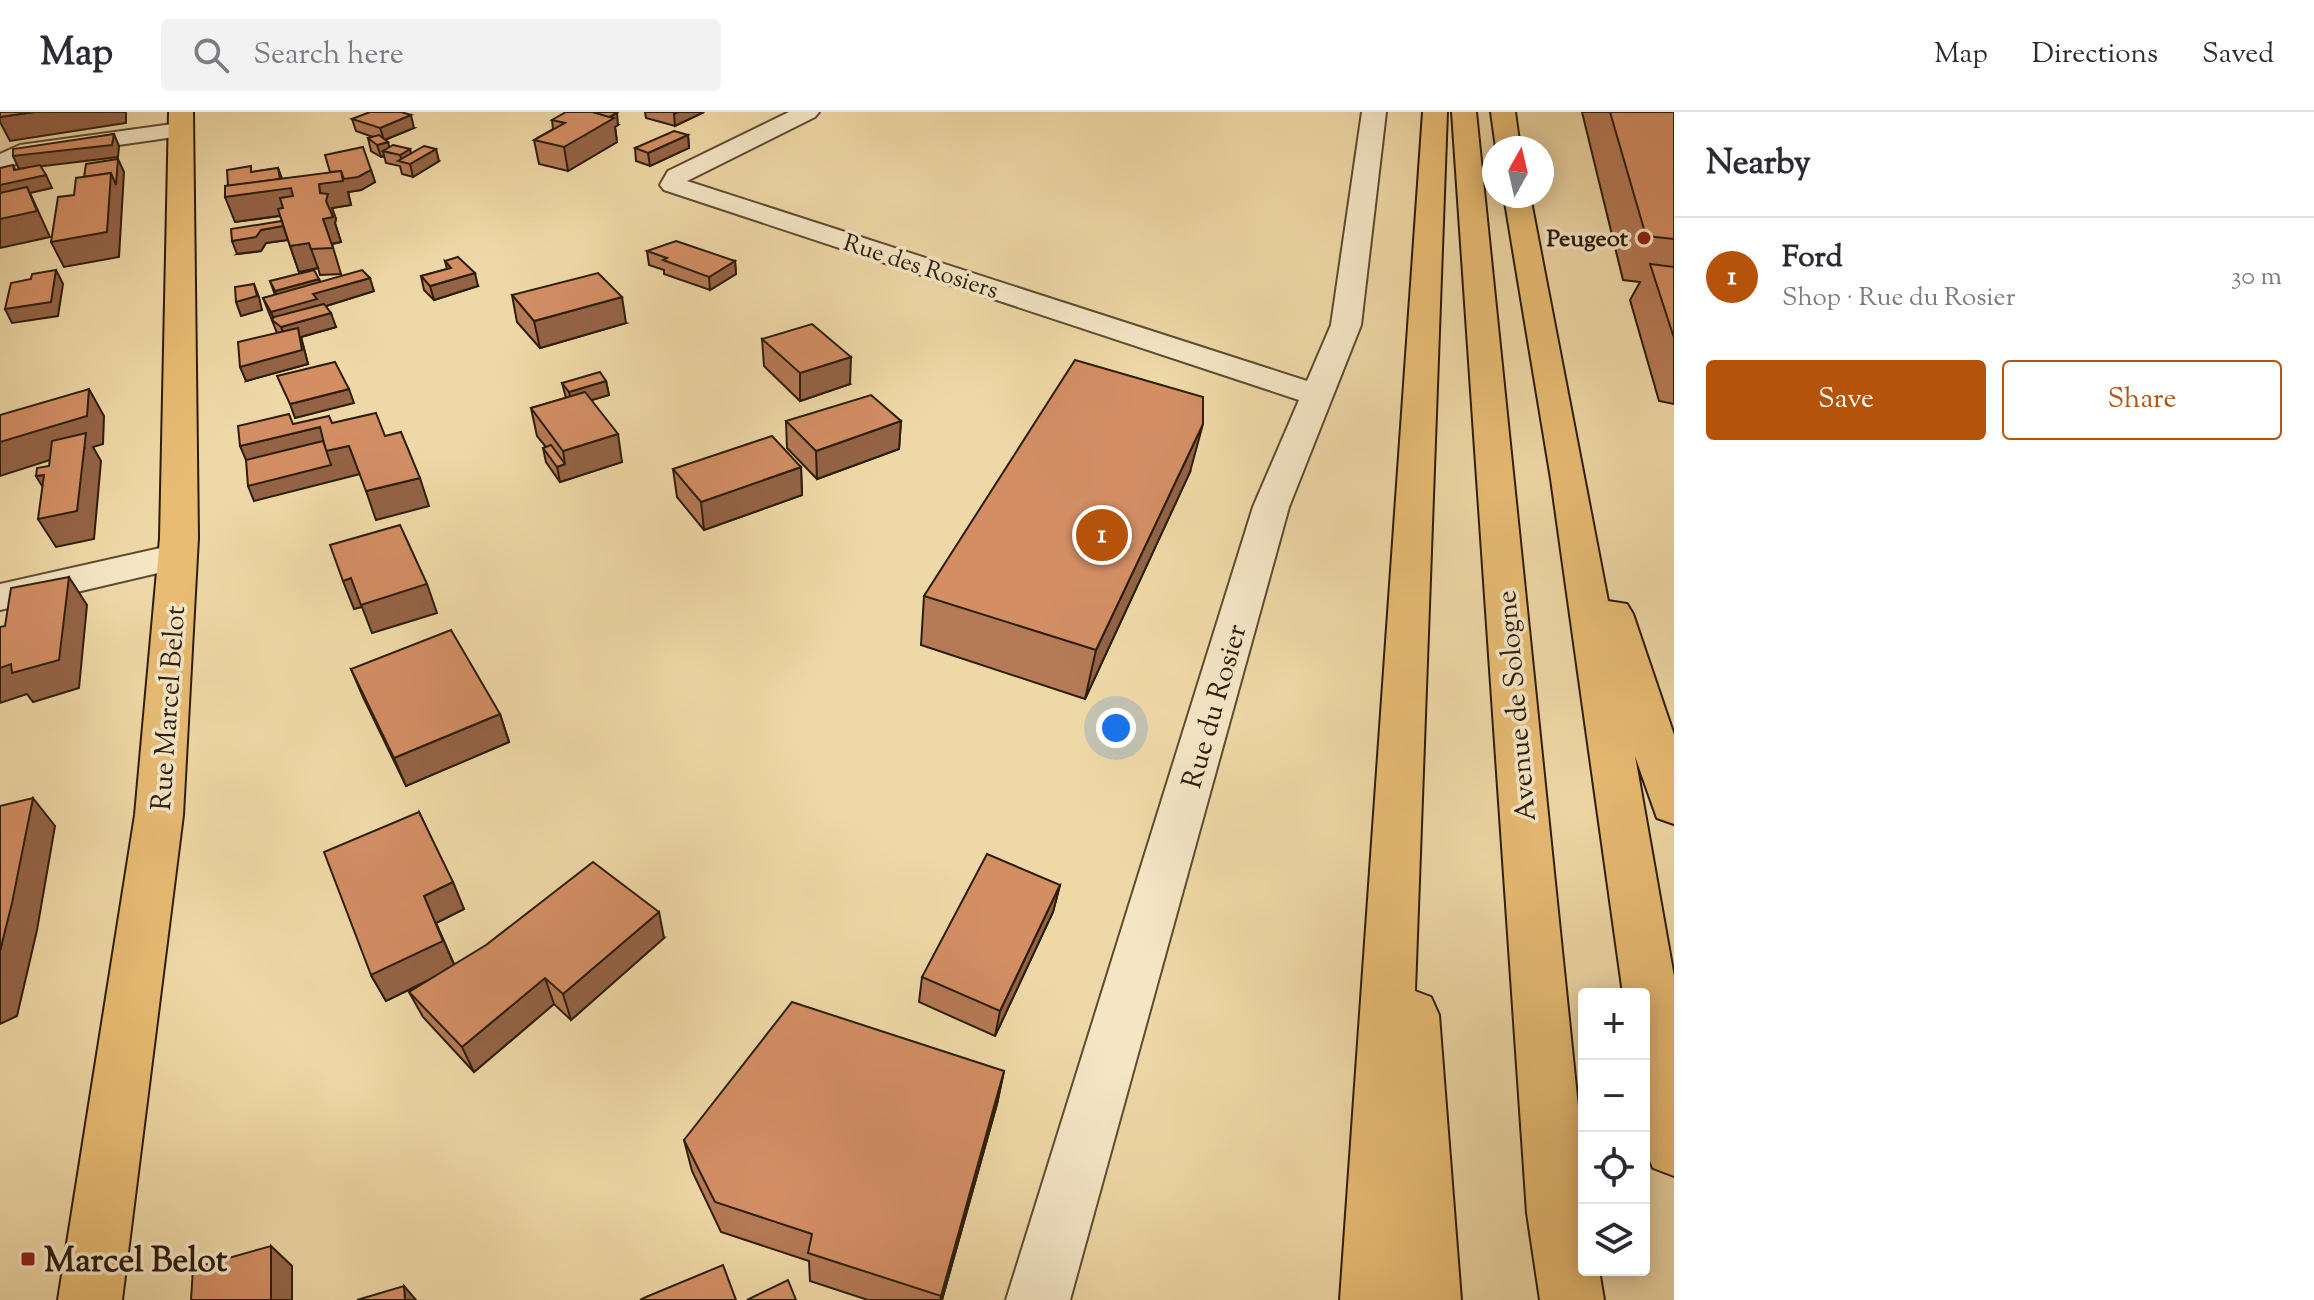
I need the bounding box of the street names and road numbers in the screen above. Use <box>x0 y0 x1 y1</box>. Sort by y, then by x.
street label: Rue des Rosiers <box>839 227 1002 309</box>
street label: Avenue de Sologne <box>1488 589 1548 823</box>
street label: Rue Marcel Belot <box>143 604 197 812</box>
street label: Rue du Rosier <box>1173 620 1259 794</box>

